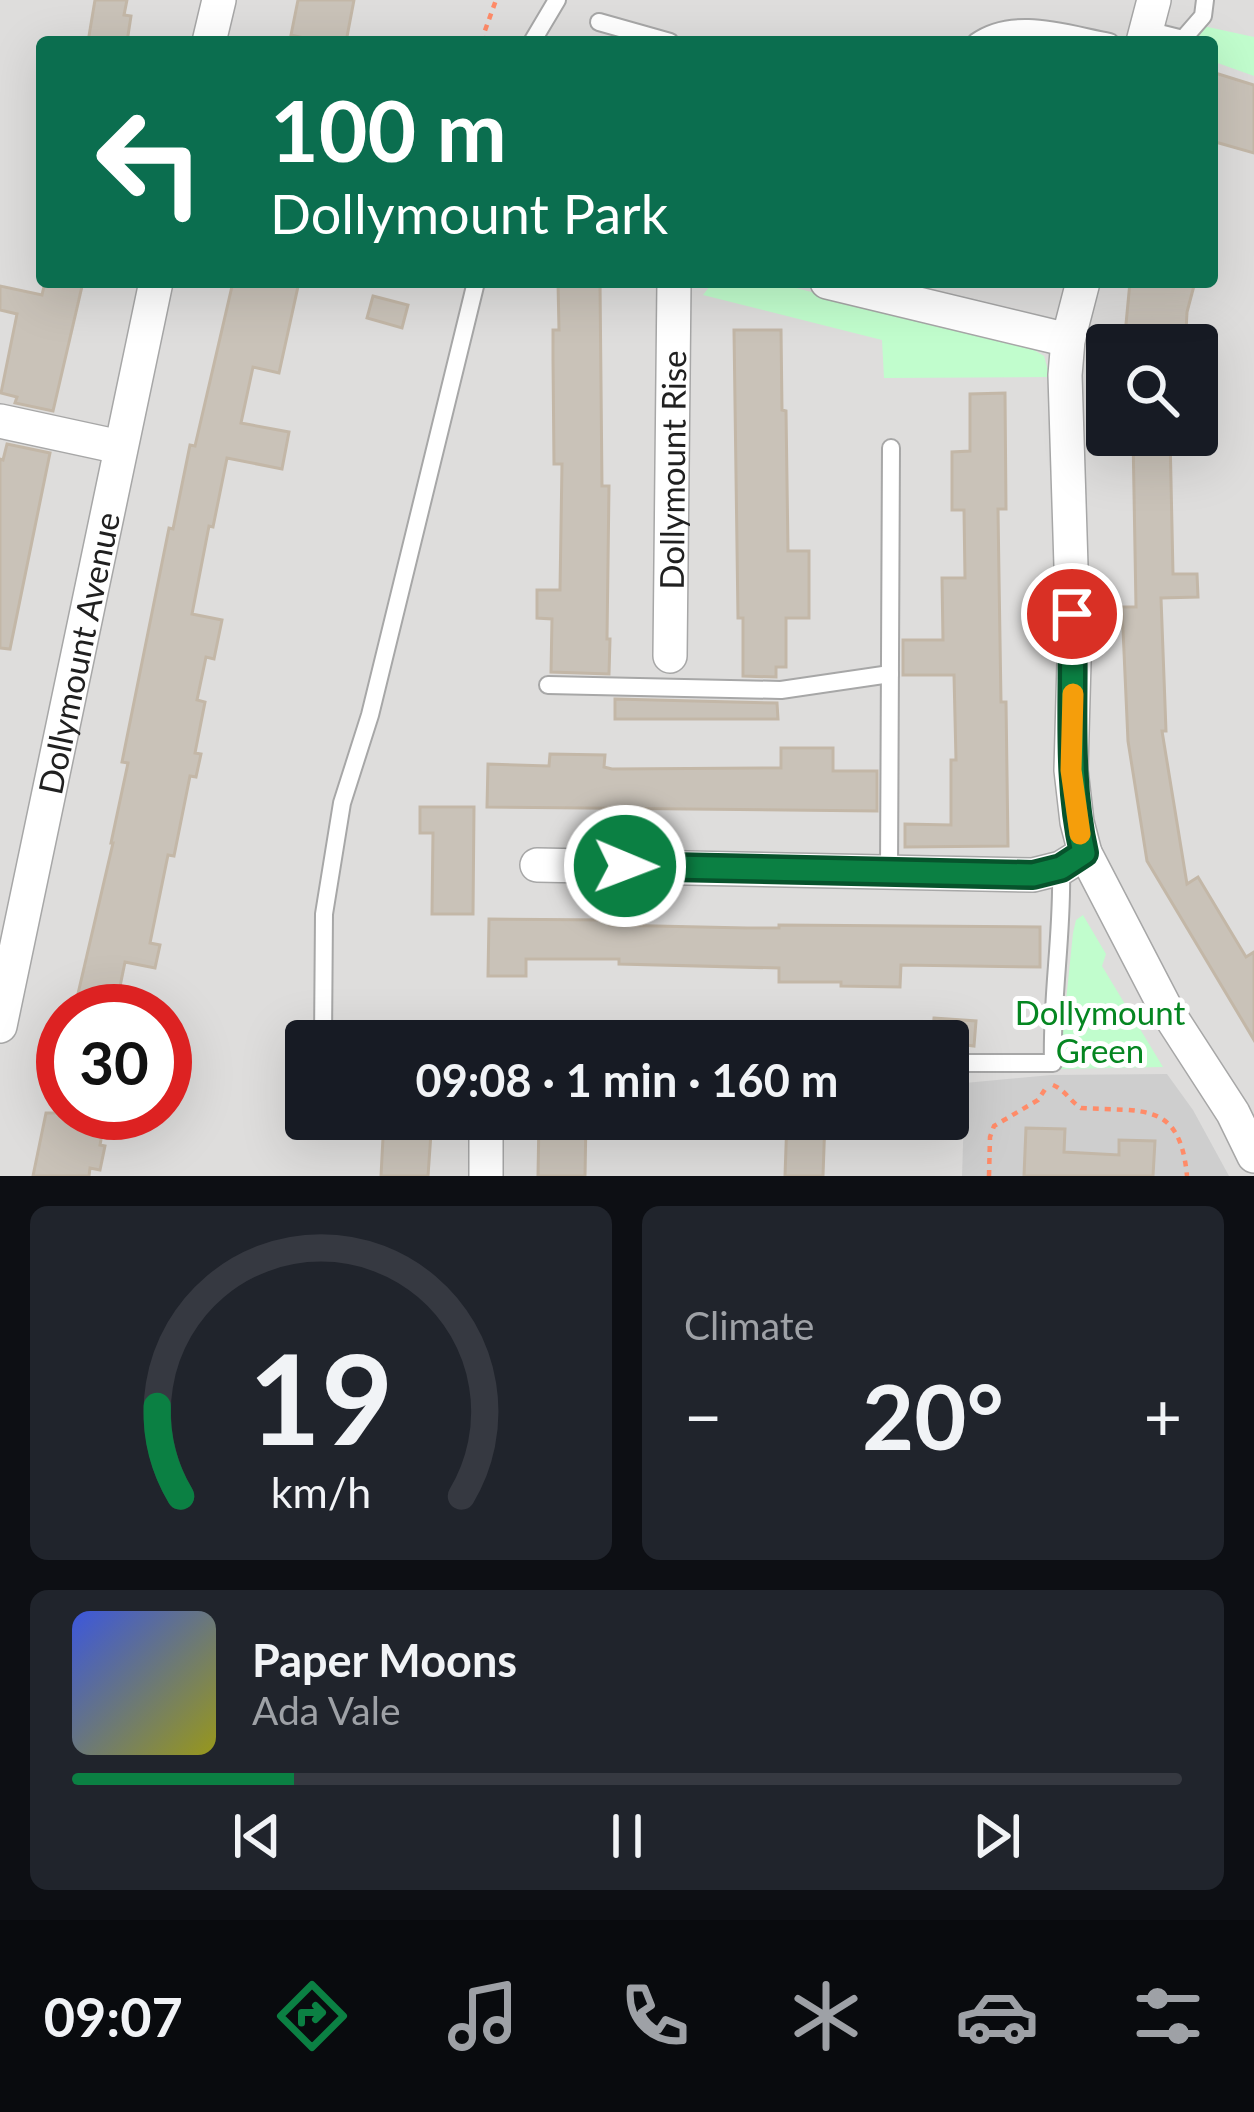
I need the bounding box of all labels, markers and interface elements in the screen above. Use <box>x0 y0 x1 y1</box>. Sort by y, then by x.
text: 100 m <box>270 79 507 180</box>
icon: left <box>72 84 228 240</box>
text: Dollymount Park <box>270 181 668 246</box>
map controls <box>1086 324 1218 456</box>
button: search <box>1086 324 1218 456</box>
street label: Dollymount Rise <box>651 350 693 590</box>
street label: Dollymount Avenue <box>29 508 127 798</box>
pin <box>1021 563 1123 665</box>
icon: arrive <box>1039 581 1105 647</box>
position arrow <box>562 803 688 929</box>
speed limit sign: 30 <box>36 984 192 1140</box>
park label: Dollymount Green <box>1015 992 1185 1070</box>
text: 09:08 · 1 min · 160 m <box>416 1053 838 1107</box>
text: Climate <box>684 1302 814 1348</box>
text: 19 <box>249 1322 393 1472</box>
text: 20° <box>862 1361 1004 1469</box>
text: − <box>684 1376 722 1455</box>
text: + <box>1144 1376 1182 1455</box>
text: km/h <box>271 1466 371 1517</box>
text: Paper Moons <box>252 1633 517 1687</box>
text: Ada Vale <box>252 1687 401 1733</box>
icon: previous <box>224 1803 290 1869</box>
icon: pause <box>594 1803 660 1869</box>
icon: next <box>964 1803 1030 1869</box>
icon: directions <box>270 1974 354 2058</box>
icon: music <box>441 1974 525 2058</box>
icon: phone <box>613 1974 697 2058</box>
icon: climate <box>784 1974 868 2058</box>
icon: car <box>955 1974 1039 2058</box>
icon: filters <box>1126 1974 1210 2058</box>
text: 09:07 <box>44 1984 183 2049</box>

